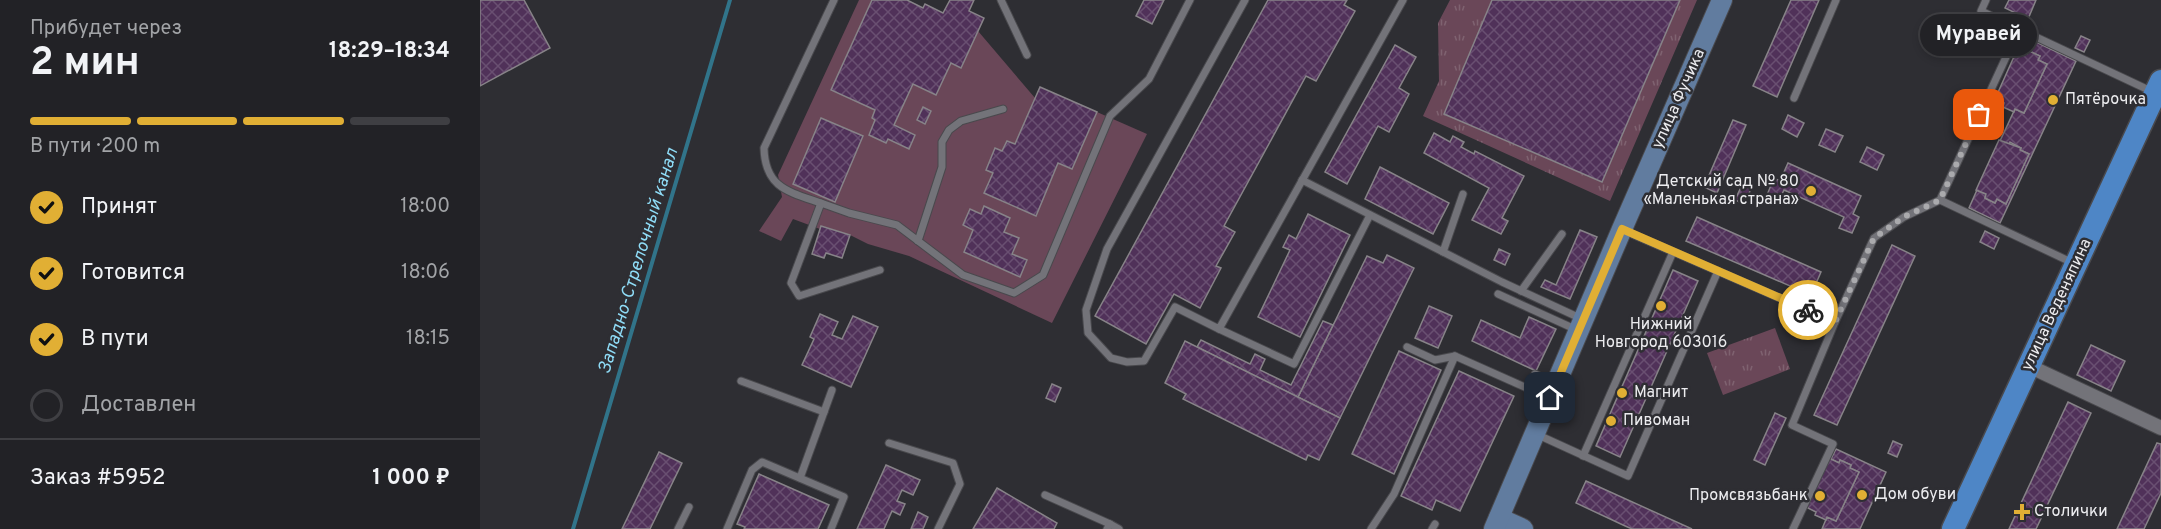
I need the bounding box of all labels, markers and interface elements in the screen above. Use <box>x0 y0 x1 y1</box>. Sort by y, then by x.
callout: Муравей <box>1920 13 2038 55</box>
text: Прибудет через <box>30 16 182 42</box>
text: Муравей <box>1936 22 2021 48</box>
text: 18:29–18:34 <box>329 38 450 65</box>
text: 2 мин <box>30 40 140 89</box>
street label: улица Фучика <box>1648 46 1710 152</box>
pin <box>1953 89 2004 140</box>
place label: Пятёрочка <box>2065 90 2146 110</box>
marker: Пятёрочка <box>2046 93 2060 107</box>
icon: bag <box>1962 98 1995 131</box>
text: В пути · 200 m <box>30 134 160 160</box>
water label: Западно-Стрелочный канал <box>594 145 684 376</box>
place label: Детский сад № 80 «Маленькая страна» <box>1643 172 1799 210</box>
marker: Детский сад № 80 «Маленькая страна» <box>1804 184 1818 198</box>
icon: check <box>30 191 63 224</box>
text: Принят <box>81 194 157 221</box>
text: 18:00 <box>400 194 450 220</box>
street label: улица Веденяпина <box>2018 236 2096 374</box>
icon: check <box>30 257 63 290</box>
text: Готовится <box>81 260 185 287</box>
text: 18:06 <box>401 260 450 286</box>
courier <box>1778 280 1838 340</box>
icon: bike <box>1792 294 1825 327</box>
marker: Нижний Новгород 603016 <box>1654 299 1668 313</box>
place label: Нижний Новгород 603016 <box>1595 315 1727 353</box>
icon: check <box>30 323 63 356</box>
text: В пути <box>81 326 149 353</box>
text: 18:15 <box>406 326 450 352</box>
pin <box>1524 372 1575 423</box>
icon: home <box>1533 381 1566 414</box>
place label: Магнит <box>1634 383 1688 403</box>
marker: Магнит <box>1615 386 1629 400</box>
text: Доставлен <box>81 392 196 419</box>
place label: Пивоман <box>1623 411 1690 431</box>
marker: Пивоман <box>1604 414 1618 428</box>
text: Заказ #5952 <box>30 465 165 492</box>
text: 1 000 ₽ <box>372 465 450 492</box>
place label: Дом обуви <box>1874 485 1956 505</box>
place label: Промсвязьбанк <box>1689 486 1808 506</box>
marker: Дом обуви <box>1855 488 1869 502</box>
marker: Промсвязьбанк <box>1813 489 1827 503</box>
place label: Столички <box>2034 502 2108 522</box>
marker: Столички <box>2015 505 2029 519</box>

